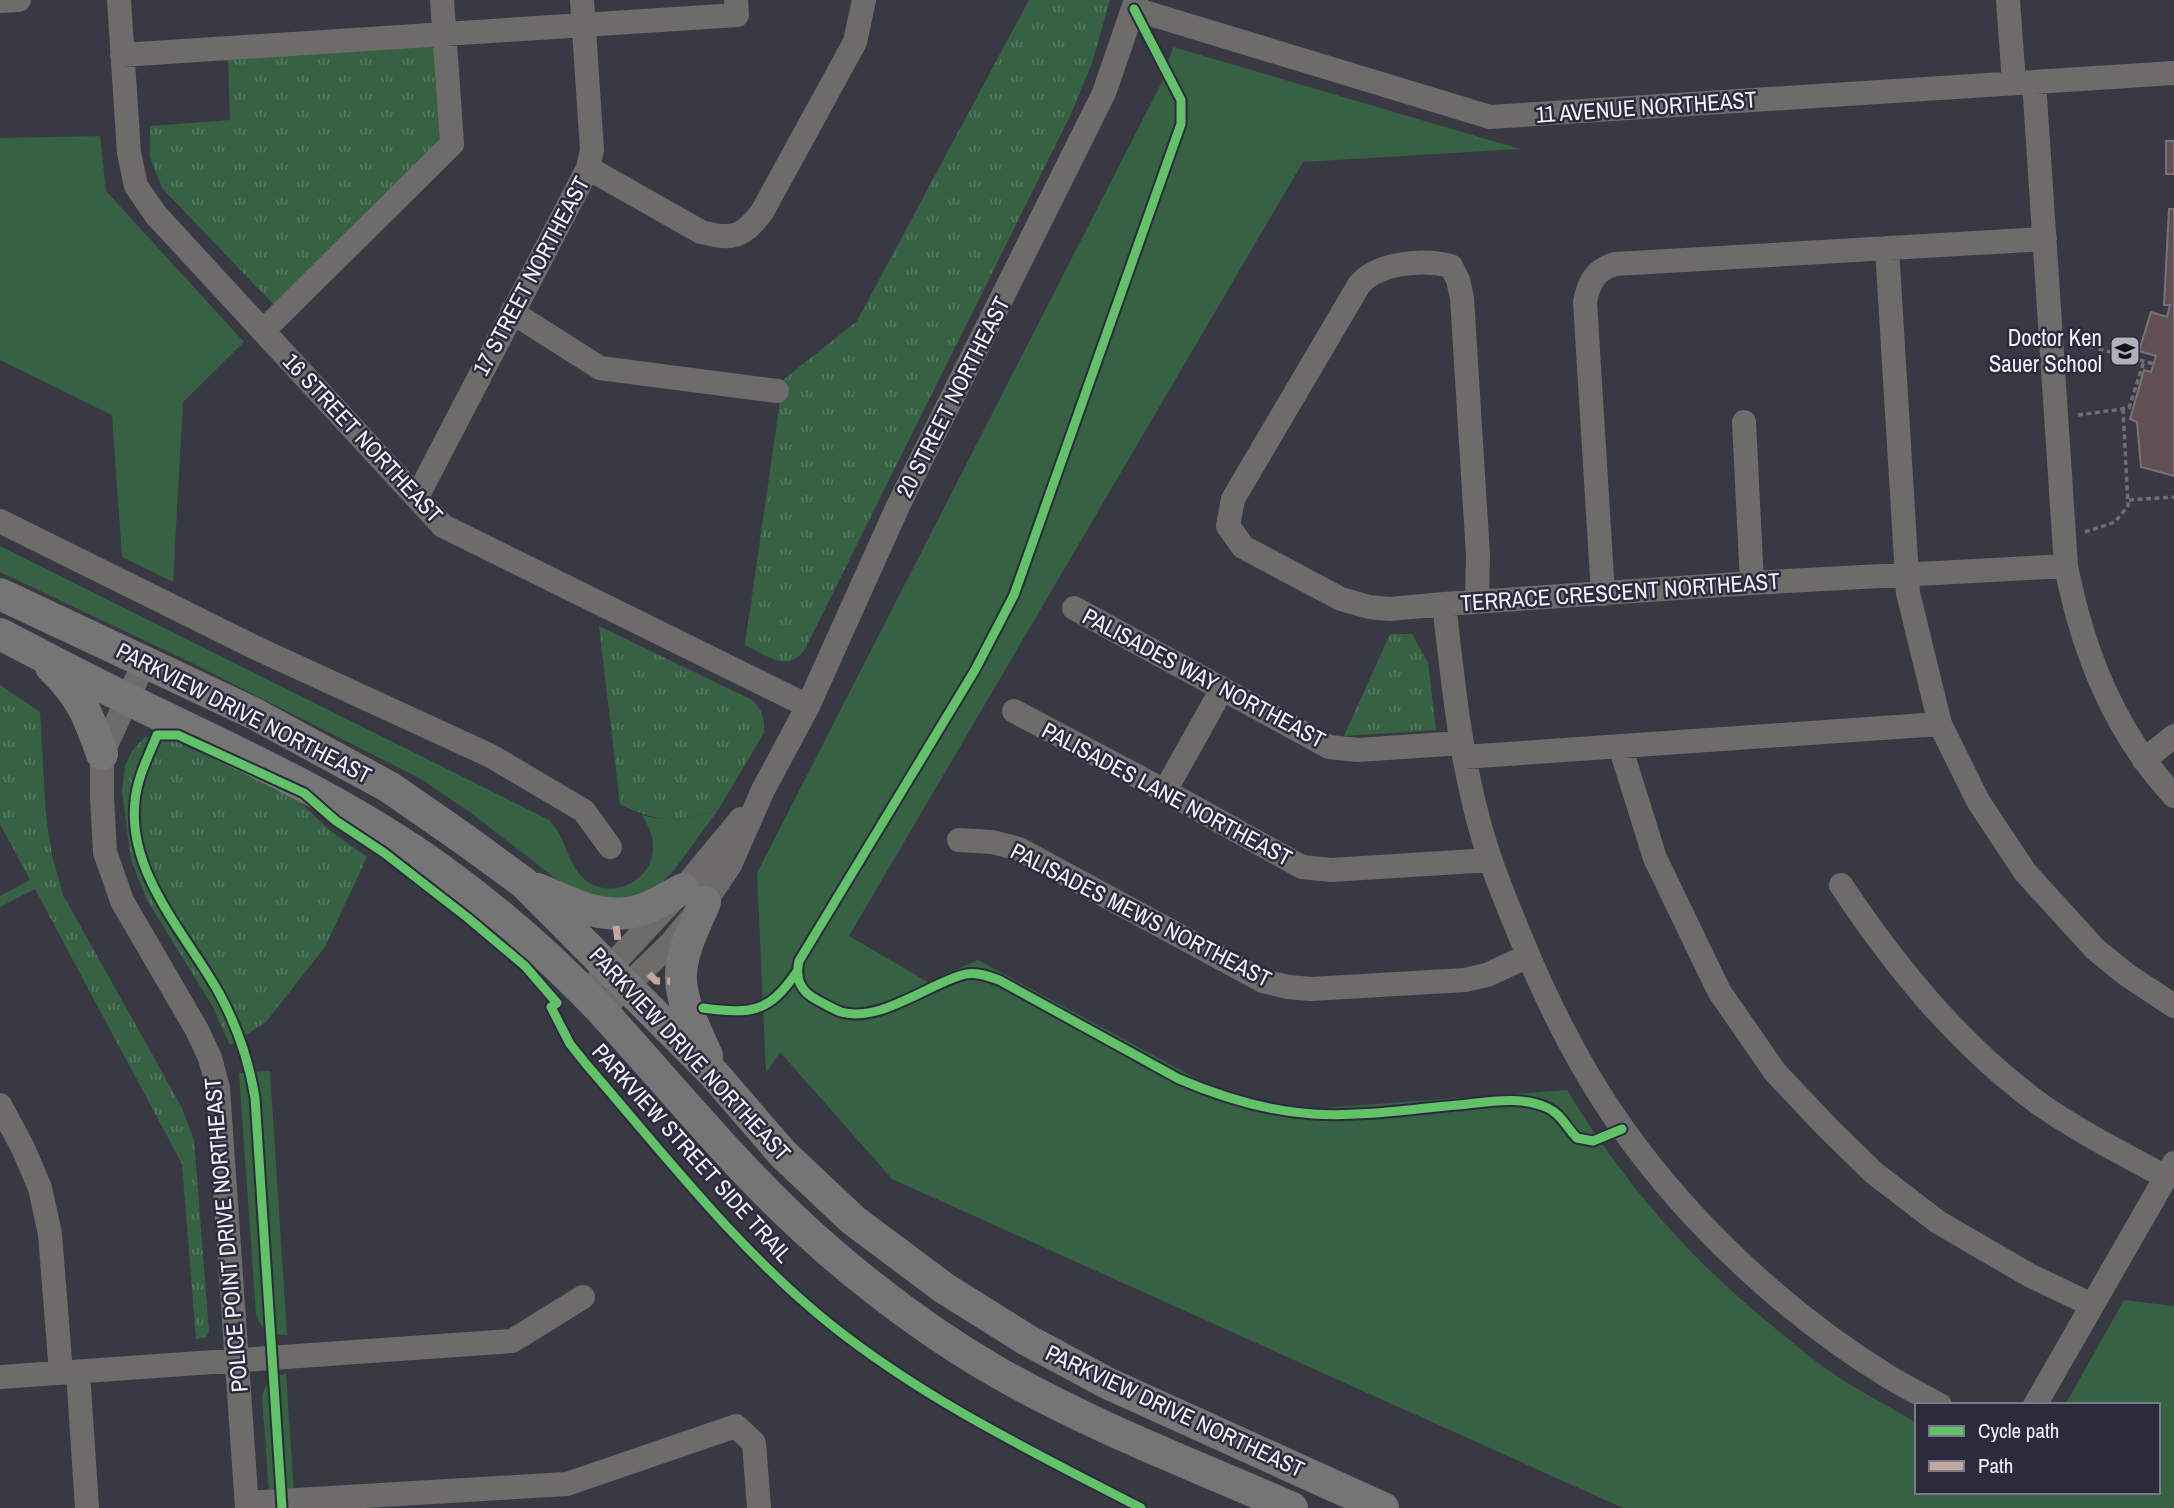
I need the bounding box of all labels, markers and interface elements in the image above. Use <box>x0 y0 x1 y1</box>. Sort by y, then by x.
street label: 11 AVENUE NORTHEAST <box>1535 83 1758 130</box>
street label: 17 STREET NORTHEAST <box>465 170 596 381</box>
street label: 20 STREET NORTHEAST <box>888 291 1017 503</box>
place label: Doctor Ken Sauer School <box>1989 322 2102 379</box>
school or university icon: Doctor Ken Sauer School <box>2108 334 2142 368</box>
street label: 16 STREET NORTHEAST <box>276 346 451 530</box>
street label: TERRACE CRESCENT NORTHEAST <box>1459 565 1781 618</box>
street label: PALISADES WAY NORTHEAST <box>1078 600 1331 755</box>
street label: PARKVIEW DRIVE NORTHEAST <box>111 635 377 791</box>
street label: PALISADES LANE NORTHEAST <box>1037 714 1298 873</box>
street label: PALISADES MEWS NORTHEAST <box>1006 835 1277 994</box>
street label: PARKVIEW DRIVE NORTHEAST <box>583 940 798 1168</box>
street label: PARKVIEW STREET SIDE TRAIL <box>585 1036 800 1269</box>
street label: POLICE POINT DRIVE NORTHEAST <box>196 1076 255 1394</box>
street label: PARKVIEW DRIVE NORTHEAST <box>1041 1337 1310 1484</box>
legend <box>1915 1403 2160 1494</box>
text: Cycle path <box>1978 1416 2059 1445</box>
text: Path <box>1978 1451 2013 1480</box>

